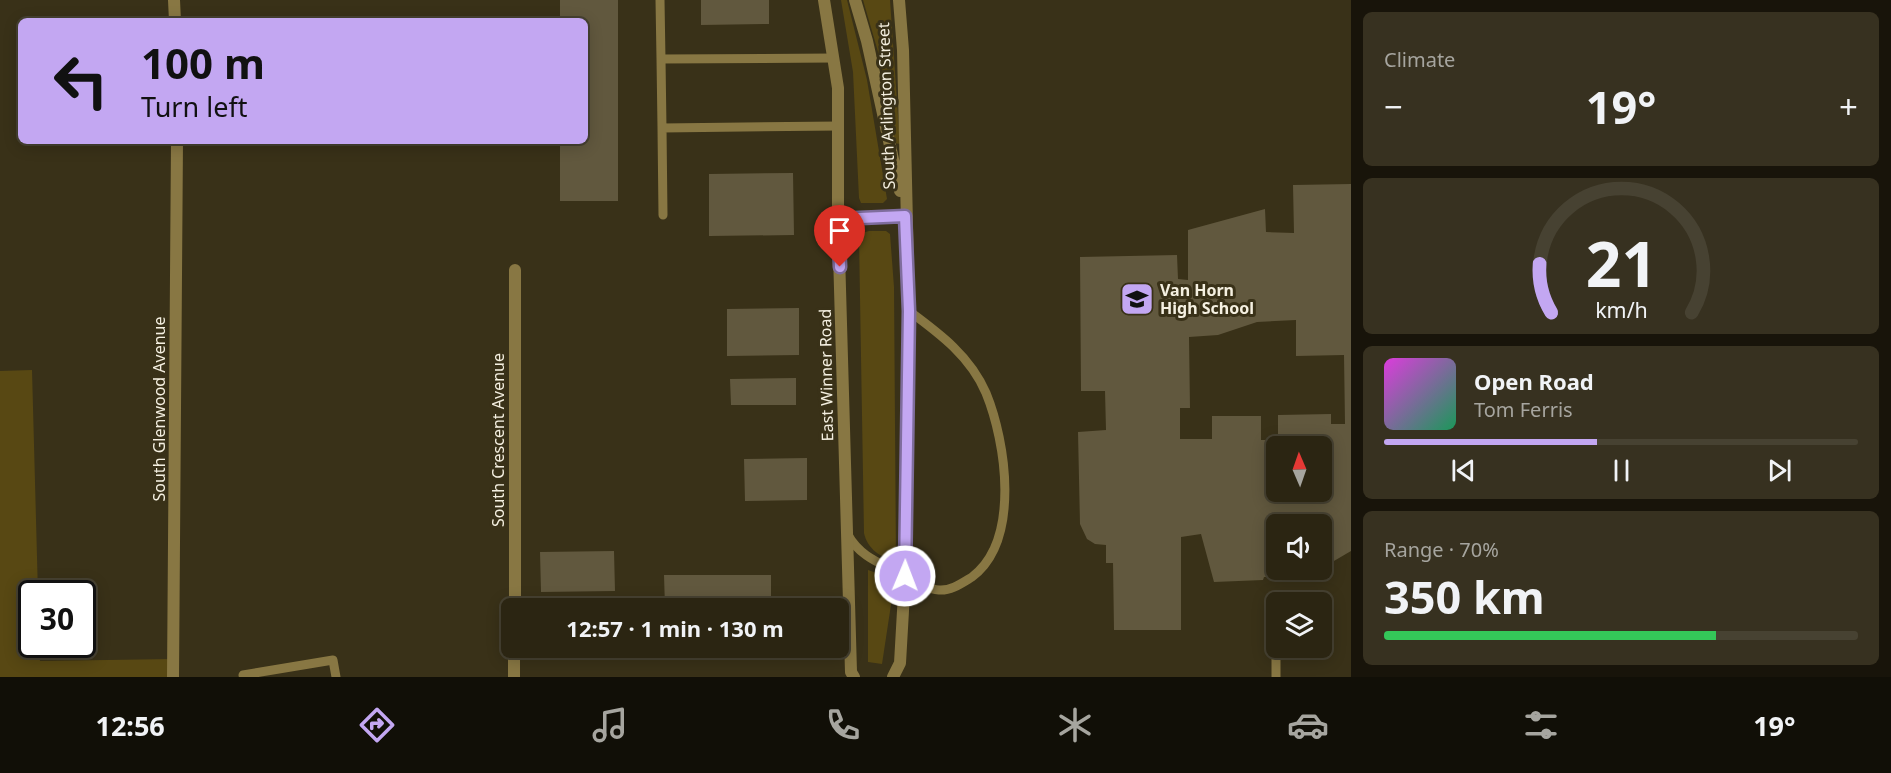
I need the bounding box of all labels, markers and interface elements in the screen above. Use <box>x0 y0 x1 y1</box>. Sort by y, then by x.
street label: South Arlington Street <box>872 22 900 190</box>
text: 100 m <box>141 34 265 91</box>
icon: left <box>42 42 120 120</box>
text: Climate <box>1384 46 1455 73</box>
text: 19° <box>1586 76 1656 137</box>
text: − <box>1384 84 1403 129</box>
text: + <box>1839 84 1858 129</box>
text: Turn left <box>141 88 247 125</box>
pin <box>814 205 865 267</box>
icon: arrive <box>823 214 856 247</box>
text: 21 <box>1585 220 1657 305</box>
place label: Van Horn High School <box>1160 279 1254 319</box>
school or university icon: Van Horn High School <box>1119 281 1155 317</box>
text: km/h <box>1595 295 1647 324</box>
street label: East Winner Road <box>814 309 838 441</box>
street label: South Glenwood Avenue <box>148 317 170 501</box>
street label: South Crescent Avenue <box>487 353 509 527</box>
text: Open Road <box>1474 366 1594 396</box>
text: Tom Ferris <box>1474 396 1573 423</box>
north arrow <box>1266 436 1332 502</box>
map controls <box>1266 436 1332 658</box>
icon: previous <box>1447 454 1480 487</box>
icon: pause <box>1605 454 1638 487</box>
icon: next <box>1763 454 1796 487</box>
button: sound <box>1266 514 1332 580</box>
text: Range · 70% <box>1384 536 1499 563</box>
position arrow <box>873 544 937 608</box>
text: 350 km <box>1384 566 1545 627</box>
speed limit sign: 30 <box>18 580 96 658</box>
button: layers <box>1266 592 1332 658</box>
text: 12:57 · 1 min · 130 m <box>566 613 784 643</box>
icon: directions <box>356 704 398 746</box>
icon: music <box>589 704 631 746</box>
icon: phone <box>822 704 864 746</box>
icon: climate <box>1054 704 1096 746</box>
icon: car <box>1287 704 1329 746</box>
icon: filters <box>1520 704 1562 746</box>
text: 12:56 <box>95 707 165 744</box>
text: 19° <box>1753 707 1796 744</box>

